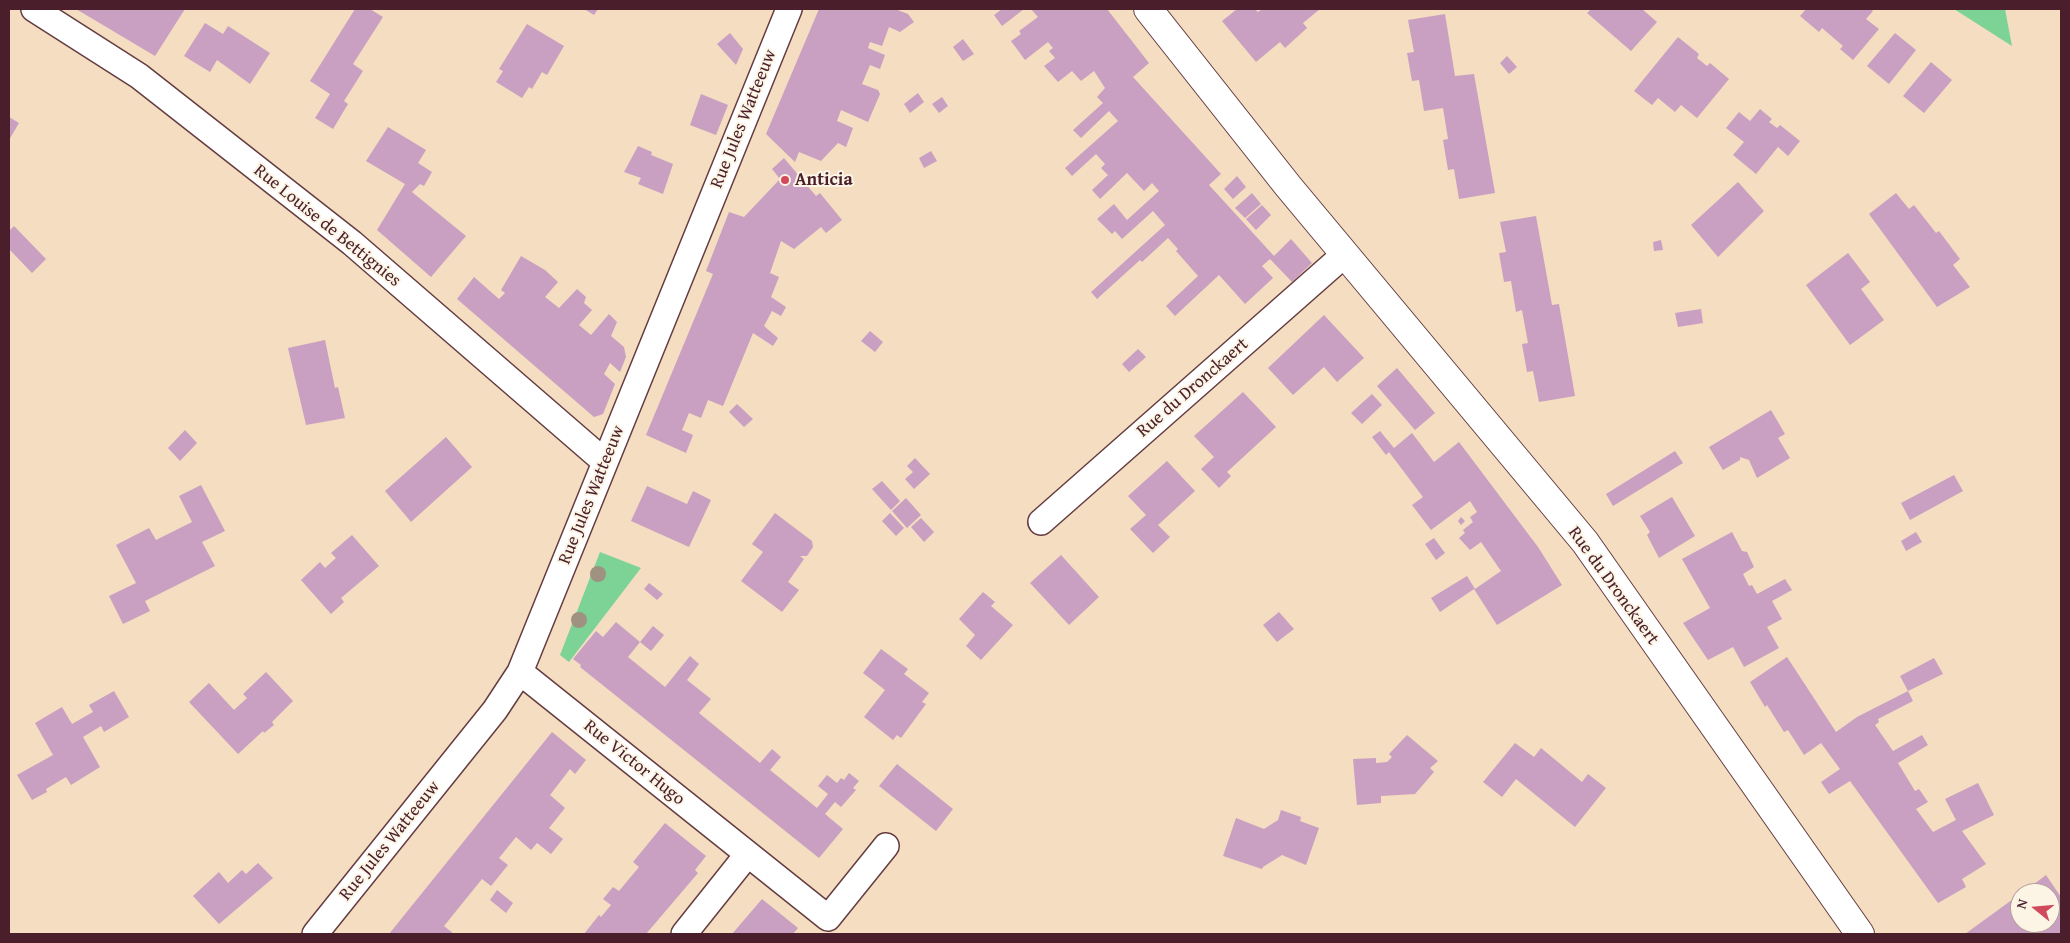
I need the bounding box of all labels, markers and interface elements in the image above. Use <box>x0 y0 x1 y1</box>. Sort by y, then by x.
street label: Rue Jules Watteeuw <box>706 46 782 192</box>
street label: Rue Louise de Bettignies <box>249 160 405 292</box>
place label: Anticia <box>795 169 853 191</box>
marker: Anticia <box>779 174 791 186</box>
street label: Rue du Dronckaert <box>1133 334 1253 442</box>
street label: Rue Jules Watteeuw <box>554 422 630 568</box>
street label: Rue du Dronckaert <box>1563 523 1663 649</box>
street label: Rue Victor Hugo <box>579 716 689 810</box>
street label: Rue Jules Watteeuw <box>335 777 445 905</box>
north arrow <box>2010 883 2060 933</box>
text: N <box>2011 897 2033 911</box>

